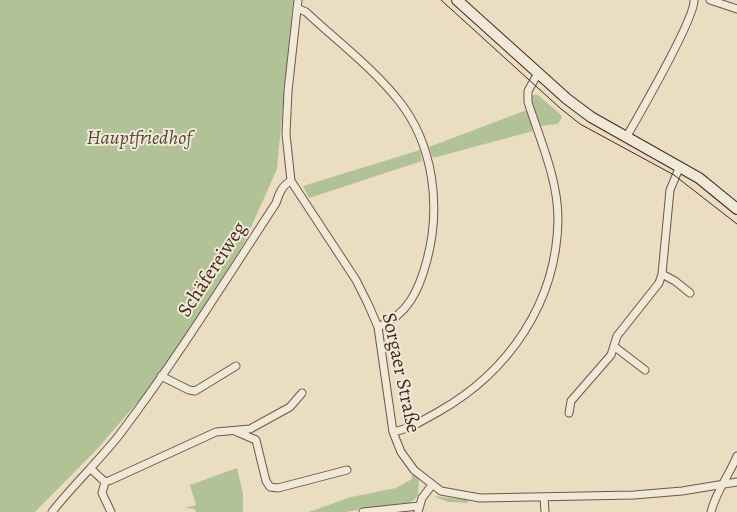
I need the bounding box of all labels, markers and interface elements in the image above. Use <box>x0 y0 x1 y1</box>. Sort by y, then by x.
park label: Hauptfriedhof <box>87 127 191 151</box>
street label: Schäfereiweg <box>173 218 253 322</box>
street label: Sorgaer Straße <box>376 311 424 435</box>

